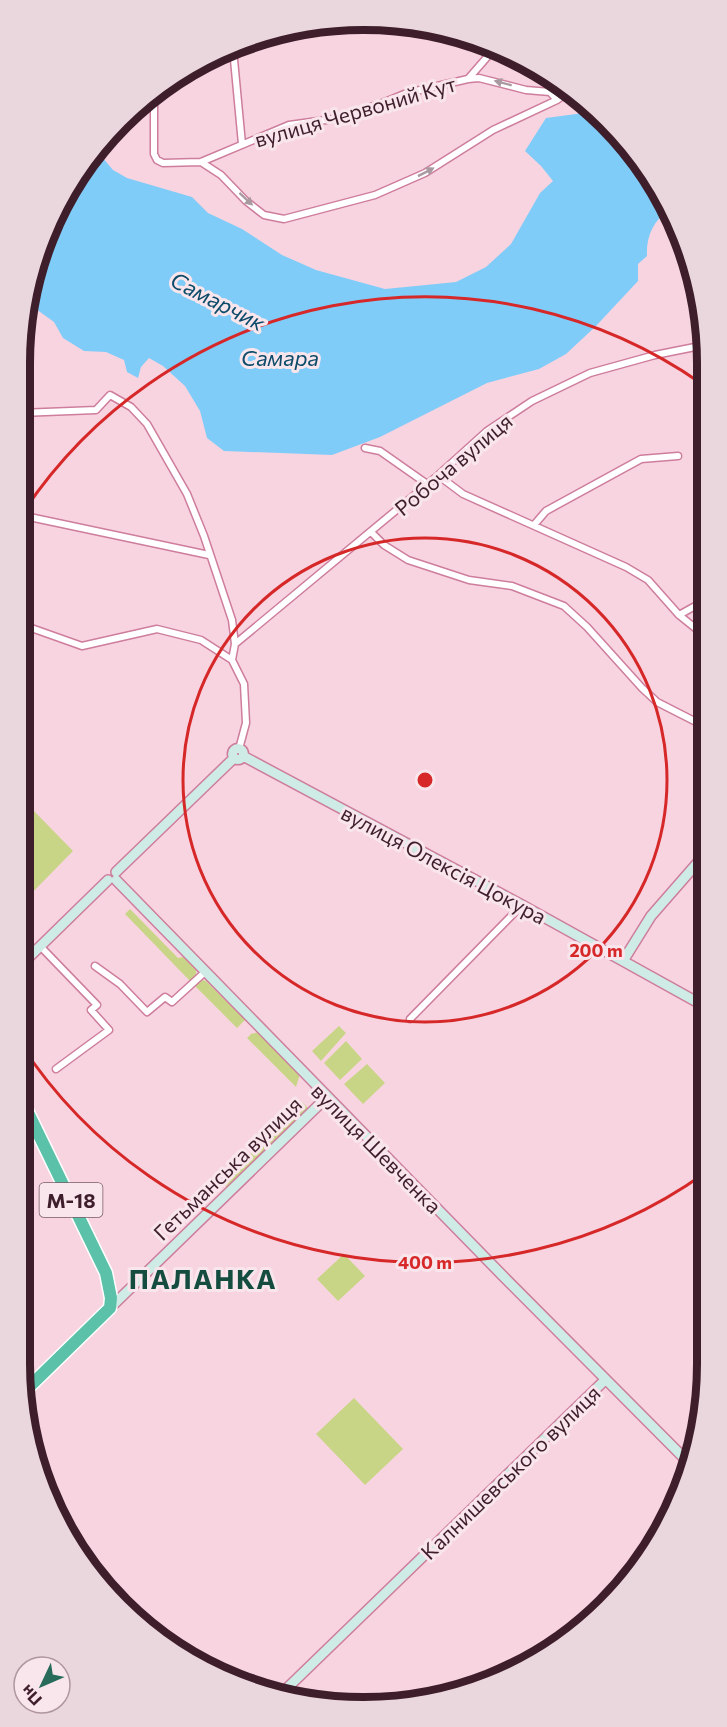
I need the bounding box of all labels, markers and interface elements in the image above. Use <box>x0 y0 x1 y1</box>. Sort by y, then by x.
street label: вулиця Червоний Кут <box>252 70 459 152</box>
one-way arrow <box>494 78 512 88</box>
one-way arrow <box>418 167 435 177</box>
one-way arrow <box>238 192 253 206</box>
water label: Самарчик <box>166 266 271 337</box>
water label: Самара <box>241 344 319 371</box>
street label: Робоча вулиця <box>389 408 517 520</box>
centre of rings <box>415 770 435 790</box>
street label: вулиця Олексія Цокура <box>337 799 551 929</box>
text: 200 m <box>569 939 623 961</box>
street label: вулиця Шевченка <box>307 1078 447 1218</box>
street label: Гетьманська вулиця <box>148 1091 306 1245</box>
road number: М-18 <box>40 1183 103 1217</box>
text: 400 m <box>398 1251 452 1273</box>
district label: ПАЛАНКА <box>129 1262 277 1295</box>
street label: Калнишевського вулиця <box>415 1380 605 1564</box>
north arrow <box>12 1655 72 1715</box>
text: Пн <box>17 1682 45 1710</box>

